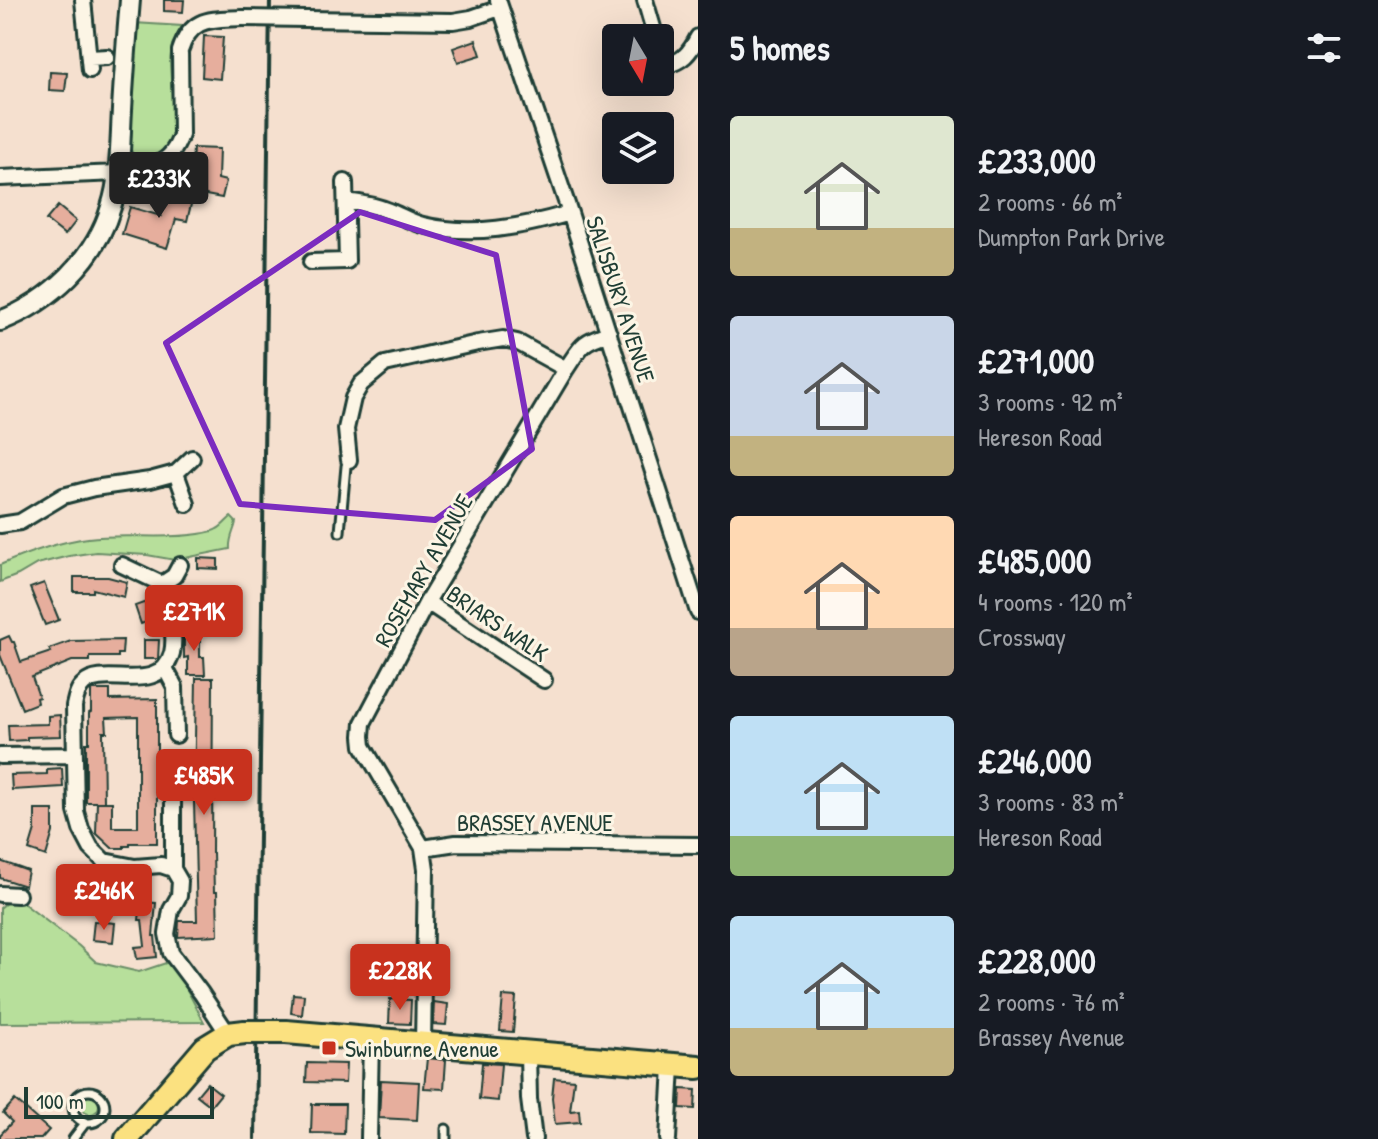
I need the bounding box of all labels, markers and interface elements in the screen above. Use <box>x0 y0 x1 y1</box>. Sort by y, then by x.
north arrow <box>602 24 674 96</box>
map controls <box>602 24 674 184</box>
text: 5 homes <box>730 25 830 71</box>
icon: filters <box>1302 26 1346 70</box>
button: layers <box>602 112 674 184</box>
text: £233,000 <box>978 138 1096 184</box>
icon: home <box>794 148 890 244</box>
pin: £233K <box>103 152 215 220</box>
text: £233K <box>127 160 191 195</box>
text: 2 rooms · 66 m² <box>978 184 1122 219</box>
street label: SALISBURY AVENUE <box>579 212 663 387</box>
text: Dumpton Park Drive <box>978 219 1165 254</box>
text: £271,000 <box>978 338 1094 384</box>
icon: home <box>794 348 890 444</box>
text: 3 rooms · 92 m² <box>978 384 1123 419</box>
text: Hereson Road <box>978 419 1102 454</box>
street label: ROSEMARY AVENUE <box>366 488 480 652</box>
text: £485,000 <box>978 538 1091 584</box>
icon: home <box>794 548 890 644</box>
street label: BRIARS WALK <box>441 577 555 669</box>
text: 4 rooms · 120 m² <box>978 584 1132 619</box>
pin: £271K <box>138 585 250 653</box>
text: £271K <box>163 593 225 628</box>
text: Crossway <box>978 619 1066 654</box>
text: £246,000 <box>978 738 1092 784</box>
icon: home <box>794 748 890 844</box>
pin: £485K <box>148 749 260 817</box>
text: £485K <box>174 757 234 792</box>
text: 3 rooms · 83 m² <box>978 784 1124 819</box>
street label: BRASSEY AVENUE <box>457 806 613 838</box>
text: Hereson Road <box>978 819 1102 854</box>
pin: £246K <box>48 864 160 932</box>
text: £246K <box>74 872 134 907</box>
text: £228,000 <box>978 938 1096 984</box>
pin: £228K <box>344 944 456 1012</box>
icon: home <box>794 948 890 1044</box>
text: £228K <box>368 952 432 987</box>
text: 2 rooms · 76 m² <box>978 984 1125 1019</box>
text: Brassey Avenue <box>978 1019 1125 1054</box>
place label: Swinburne Avenue <box>345 1032 499 1064</box>
marker: Swinburne Avenue <box>320 1039 338 1057</box>
scale bar <box>24 1083 214 1119</box>
text: 100 m <box>36 1086 84 1116</box>

